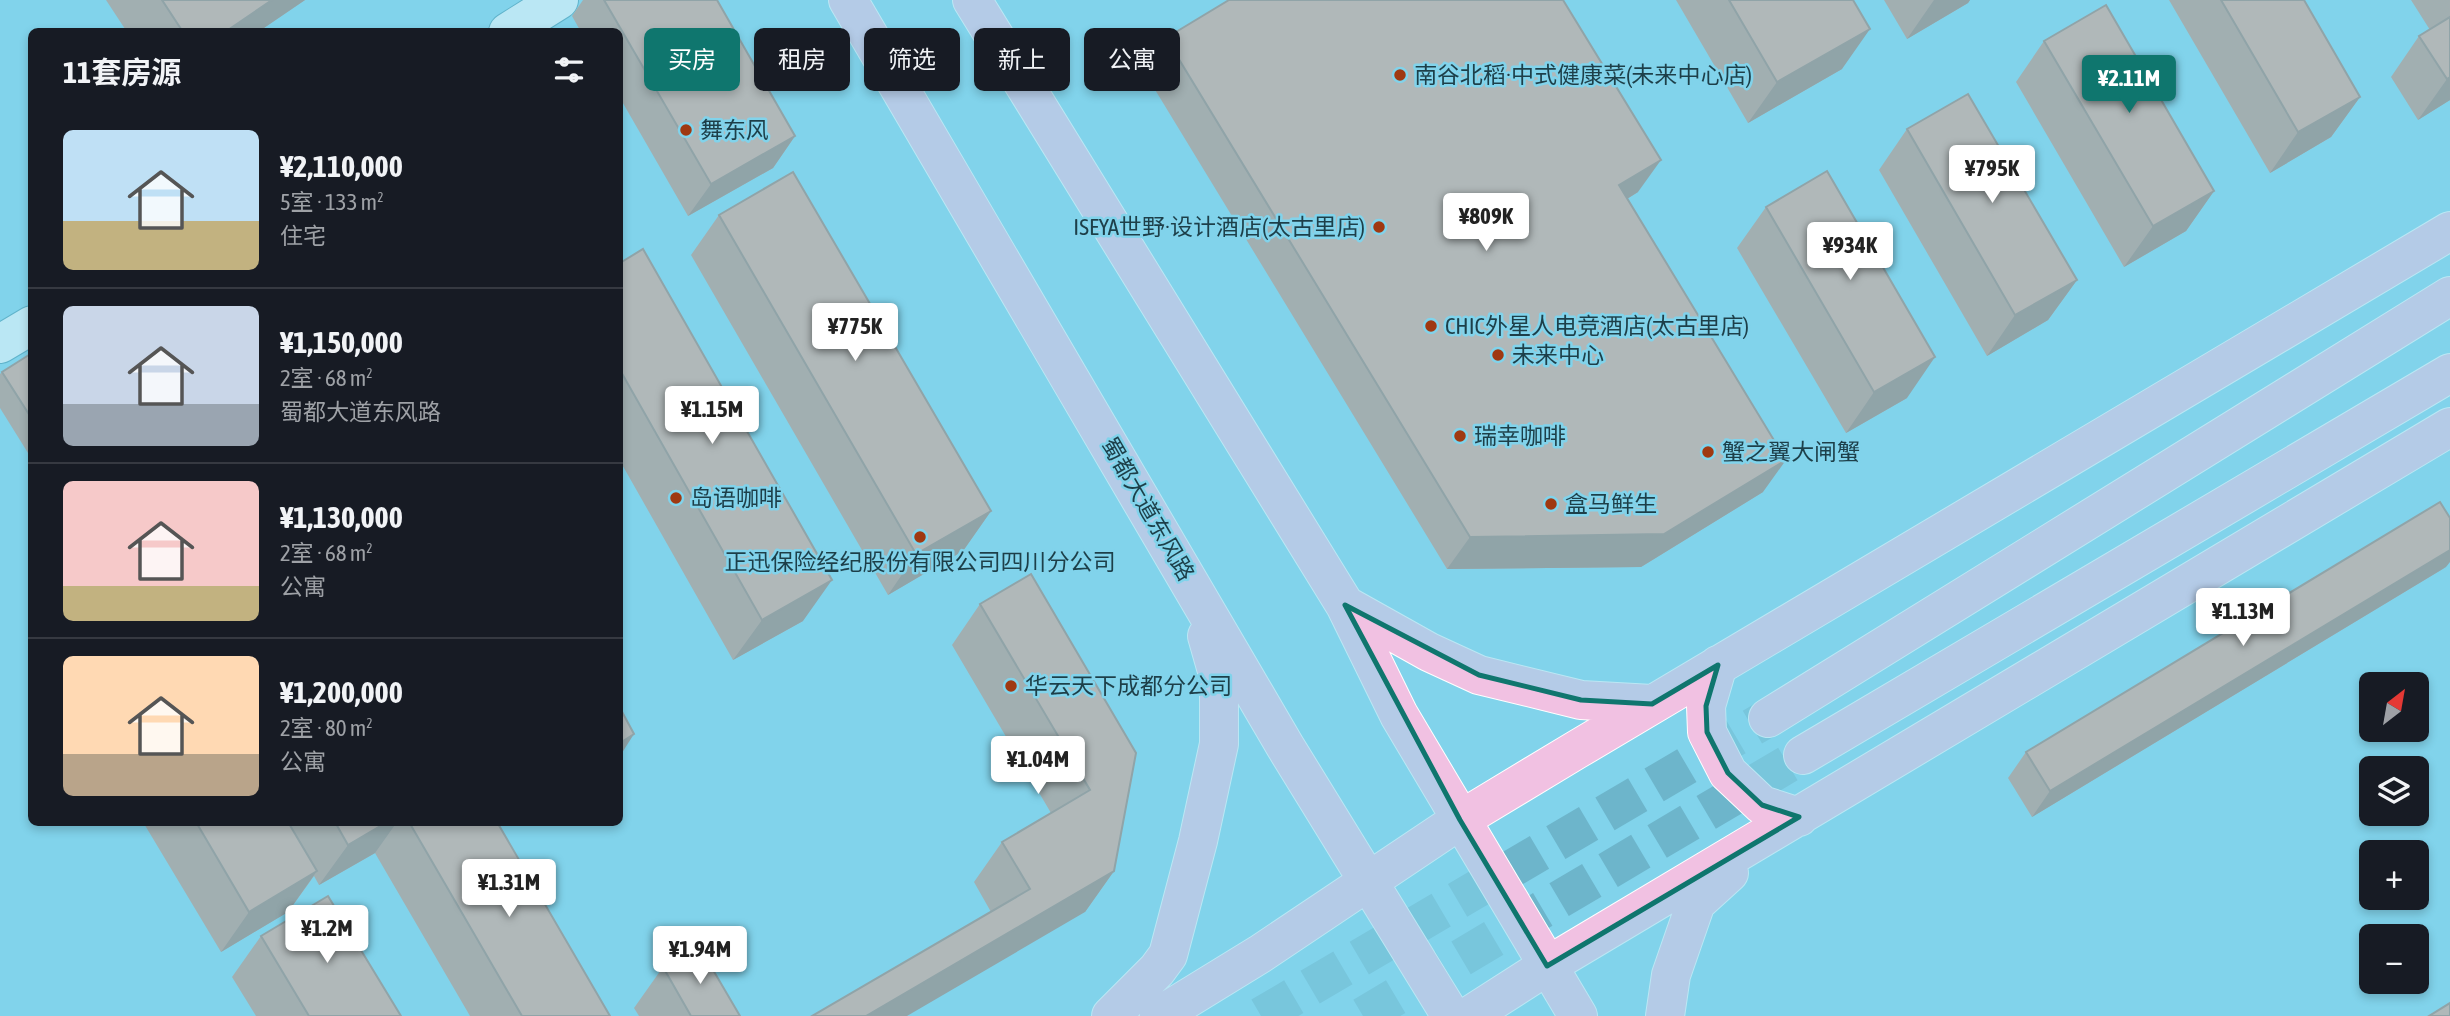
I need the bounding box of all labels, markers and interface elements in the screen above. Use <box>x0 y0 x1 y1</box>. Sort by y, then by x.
chip: 买房 <box>644 28 740 91</box>
chip: 租房 <box>754 28 850 91</box>
chip: 筛选 <box>864 28 960 91</box>
chip: 新上 <box>974 28 1070 91</box>
chip: 公寓 <box>1084 28 1180 91</box>
icon: filters <box>550 51 588 89</box>
text: 11套房源 <box>63 55 181 89</box>
pin: ¥2.11M <box>2072 55 2186 115</box>
place label: 南谷北稻·中式健康菜(未来中心店) <box>1414 62 1752 88</box>
text: ¥2.11M <box>2098 65 2160 91</box>
marker: 南谷北稻·中式健康菜(未来中心店) <box>1392 67 1408 83</box>
place label: 舞东风 <box>700 117 769 143</box>
marker: 舞东风 <box>678 122 694 138</box>
pin: ¥795K <box>1943 146 2041 205</box>
text: ¥2,110,000 <box>280 149 403 183</box>
text: ¥795K <box>1965 155 2019 181</box>
icon: home <box>119 158 203 242</box>
text: 5室 · 133 m² <box>280 189 384 215</box>
pin: ¥809K <box>1437 194 1535 253</box>
text: ¥809K <box>1459 203 1513 229</box>
place label: ISEYA世野·设计酒店(太古里店) <box>1073 214 1365 240</box>
marker: ISEYA世野·设计酒店(太古里店) <box>1371 219 1387 235</box>
pin: ¥934K <box>1801 222 1899 282</box>
text: 住宅 <box>280 223 326 249</box>
text: ¥934K <box>1823 232 1877 258</box>
pin: ¥775K <box>806 304 904 363</box>
text: ¥775K <box>828 313 882 339</box>
place label: CHIC外星人电竞酒店(太古里店) <box>1445 313 1749 339</box>
marker: CHIC外星人电竞酒店(太古里店) <box>1423 318 1439 334</box>
text: ¥1,150,000 <box>280 325 403 359</box>
icon: home <box>119 334 203 418</box>
place label: 未来中心 <box>1512 342 1604 368</box>
marker: 未来中心 <box>1490 347 1506 363</box>
text: 2室 · 68 m² <box>280 365 373 391</box>
pin: ¥1.15M <box>655 386 769 446</box>
text: ¥1.15M <box>681 396 743 422</box>
text: 蜀都大道东风路 <box>280 399 441 425</box>
place label: 瑞幸咖啡 <box>1474 423 1566 449</box>
marker: 瑞幸咖啡 <box>1452 428 1468 444</box>
street label: 蜀都大道东风路 <box>1096 433 1200 585</box>
place label: 蟹之翼大闸蟹 <box>1722 439 1860 465</box>
marker: 蟹之翼大闸蟹 <box>1700 444 1716 460</box>
place label: 岛语咖啡 <box>690 485 782 511</box>
marker: 岛语咖啡 <box>668 490 684 506</box>
place label: 盒马鲜生 <box>1565 491 1657 517</box>
marker: 盒马鲜生 <box>1543 496 1559 512</box>
text: ¥1,130,000 <box>280 500 403 534</box>
icon: home <box>119 509 203 593</box>
marker: 正迅保险经纪股份有限公司四川分公司 <box>912 529 928 545</box>
text: 2室 · 68 m² <box>280 540 373 566</box>
place label: 正迅保险经纪股份有限公司四川分公司 <box>725 549 1116 575</box>
text: 公寓 <box>280 574 326 600</box>
pin: ¥1.13M <box>2186 588 2300 648</box>
text: ¥1.13M <box>2212 598 2274 624</box>
north arrow <box>2359 672 2429 742</box>
map controls <box>2359 672 2429 994</box>
place label: 华云天下成都分公司 <box>1025 673 1232 699</box>
text: ¥1,200,000 <box>280 675 403 709</box>
marker: 华云天下成都分公司 <box>1003 678 1019 694</box>
icon: home <box>119 684 203 768</box>
text: 2室 · 80 m² <box>280 715 373 741</box>
pin: ¥1.04M <box>981 736 1095 796</box>
text: ¥1.04M <box>1007 746 1069 772</box>
text: 公寓 <box>280 749 326 775</box>
button: layers <box>2359 756 2429 826</box>
button: + <box>2359 840 2429 910</box>
pin: ¥1.31M <box>452 860 566 919</box>
text: ¥1.31M <box>478 869 540 895</box>
pin: ¥1.2M <box>278 906 376 965</box>
text: ¥1.2M <box>301 915 353 941</box>
button: − <box>2359 924 2429 994</box>
pin: ¥1.94M <box>643 926 757 986</box>
text: ¥1.94M <box>669 936 731 962</box>

